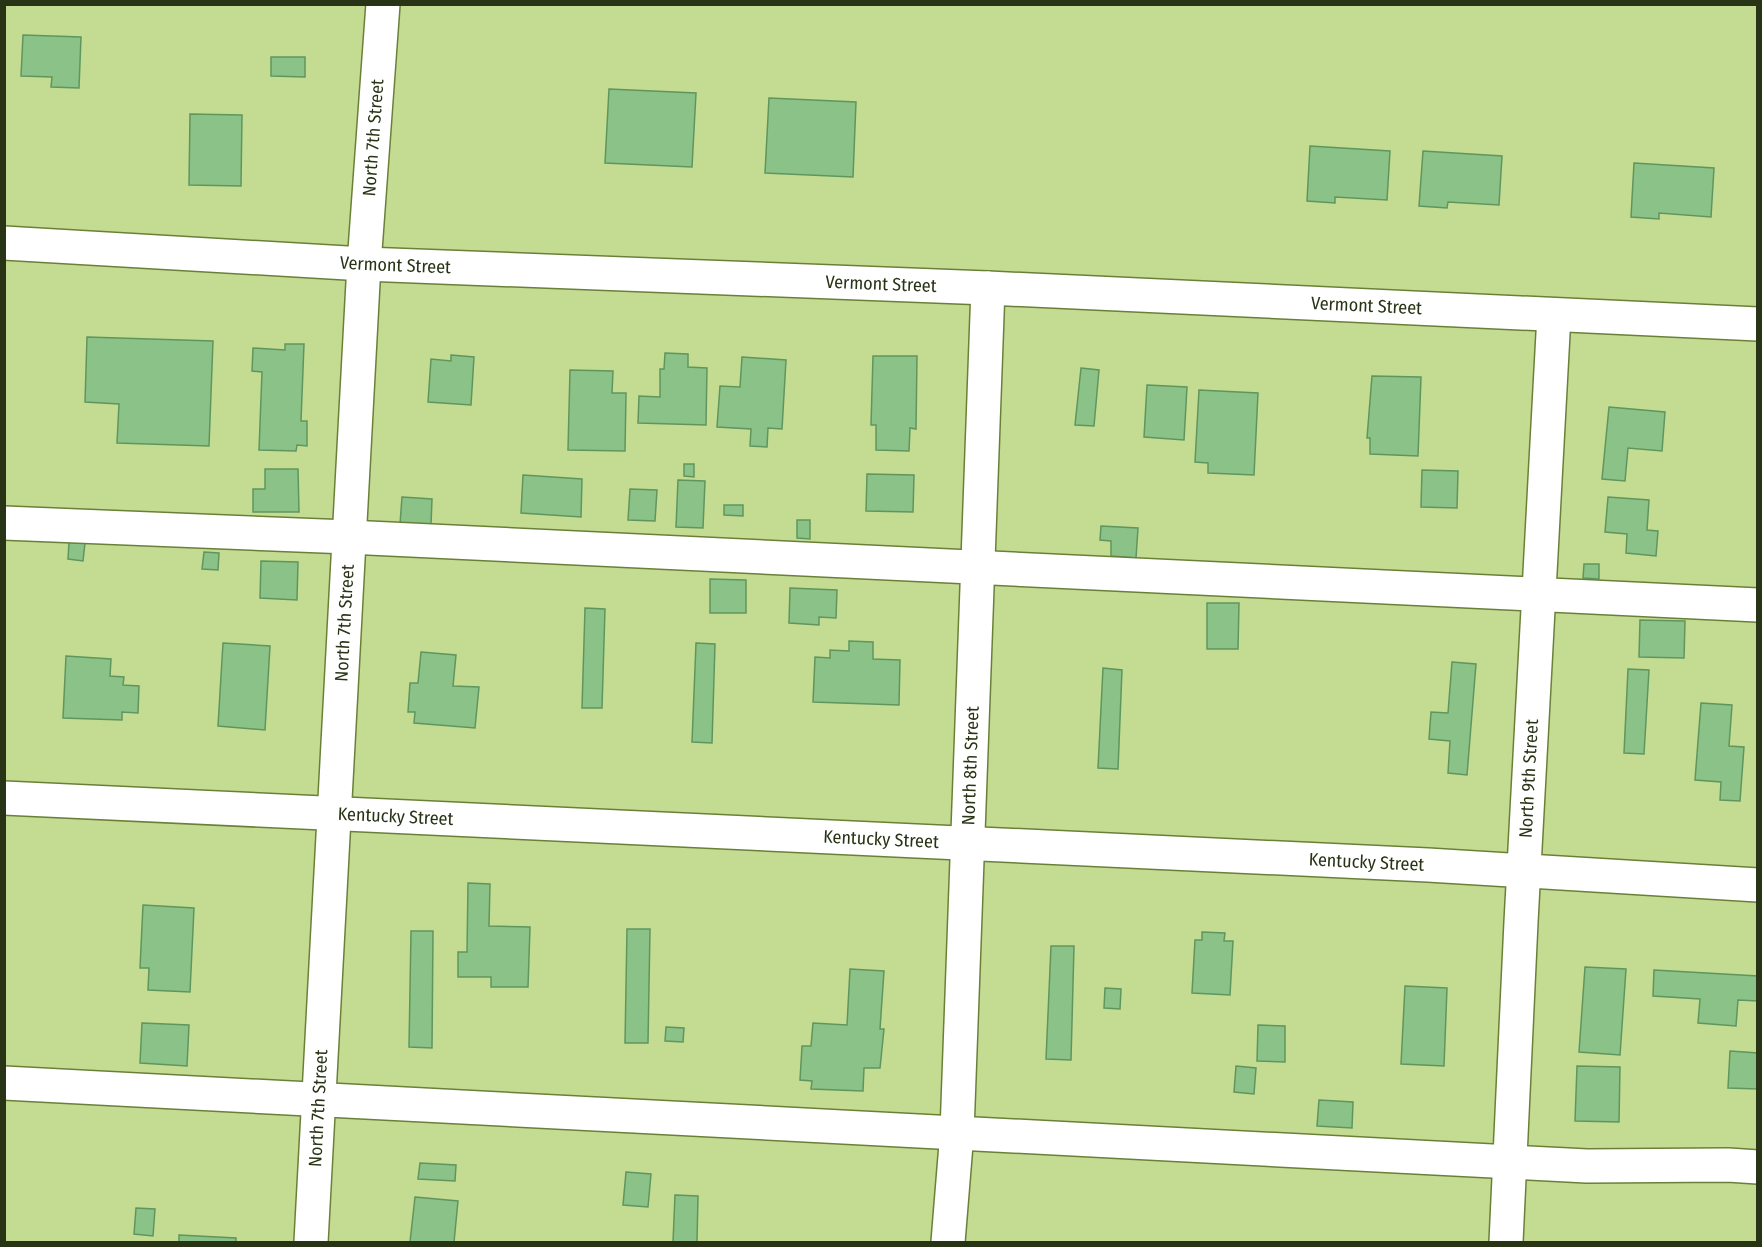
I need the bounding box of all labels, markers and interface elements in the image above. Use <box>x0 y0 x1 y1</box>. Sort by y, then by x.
street label: North 7th Street <box>358 78 388 197</box>
street label: Vermont Street <box>339 252 451 278</box>
street label: Vermont Street <box>825 271 937 297</box>
street label: Vermont Street <box>1310 292 1423 319</box>
street label: North 7th Street <box>330 564 359 682</box>
street label: North 8th Street <box>957 706 984 826</box>
street label: North 9th Street <box>1515 718 1543 839</box>
street label: Kentucky Street <box>337 803 454 830</box>
street label: Kentucky Street <box>823 826 939 853</box>
street label: Kentucky Street <box>1308 848 1425 876</box>
street label: North 7th Street <box>304 1049 332 1167</box>

